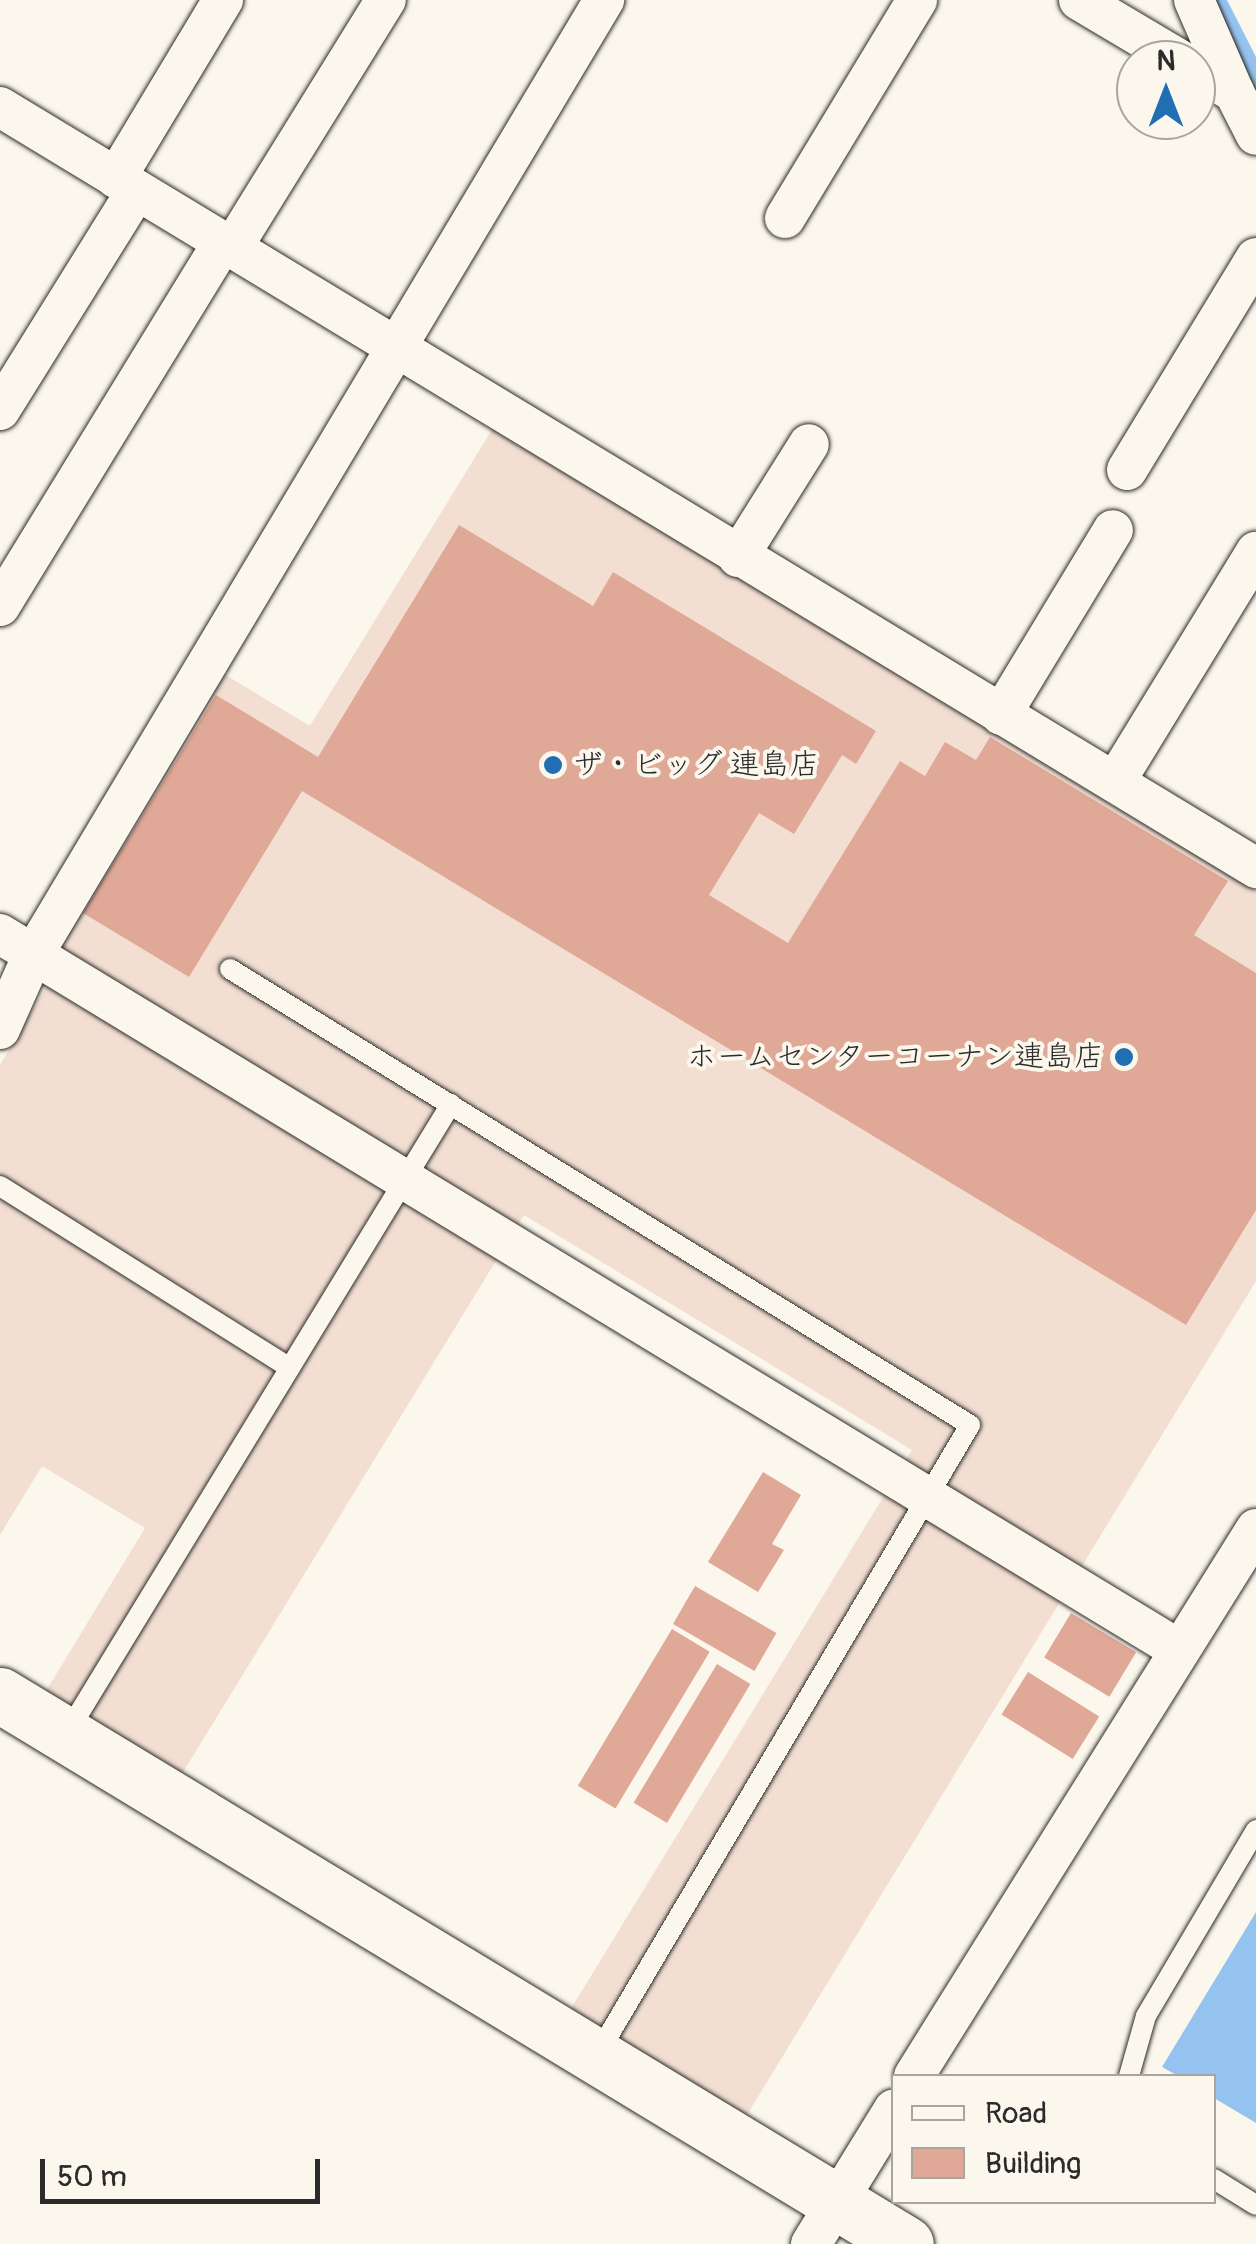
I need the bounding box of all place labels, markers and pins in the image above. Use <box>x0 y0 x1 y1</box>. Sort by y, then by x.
place label: ザ・ビッグ 連島店 <box>573 747 820 783</box>
marker: ザ・ビッグ 連島店 <box>542 754 564 776</box>
place label: ホームセンターコーナン連島店 <box>684 1039 1104 1075</box>
marker: ホームセンターコーナン連島店 <box>1113 1046 1135 1068</box>

